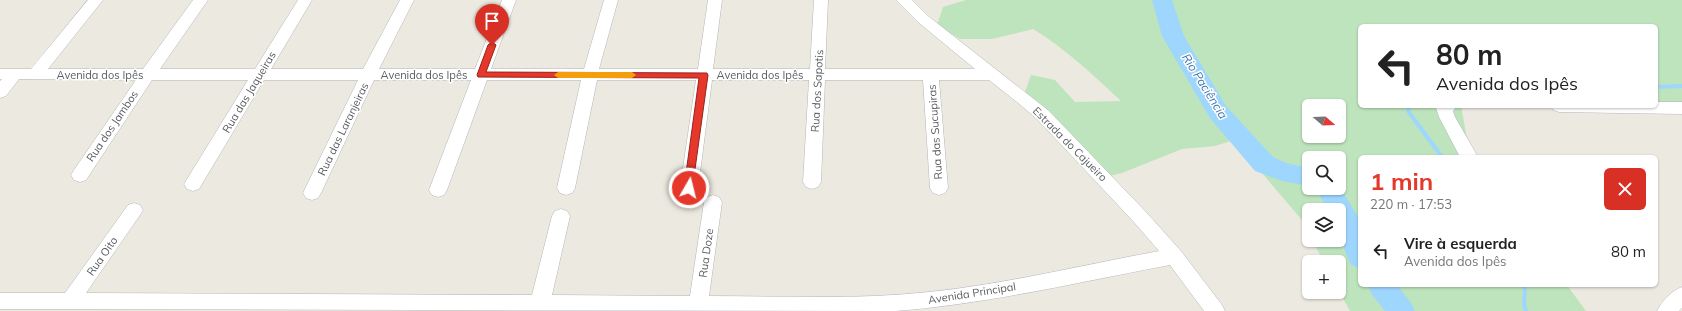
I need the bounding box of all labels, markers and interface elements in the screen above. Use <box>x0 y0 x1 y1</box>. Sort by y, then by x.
pin <box>475 4 509 45</box>
icon: arrive <box>481 10 503 32</box>
text: 80 m <box>1436 37 1502 72</box>
icon: left <box>1370 40 1422 92</box>
street label: Rua das Jaqueiras <box>219 49 279 135</box>
street label: Rua dos Sapotis <box>808 49 826 133</box>
water label: Rio Paciência <box>1179 51 1231 121</box>
street label: Avenida dos Ipês <box>57 68 143 82</box>
street label: Avenida dos Ipês <box>381 68 467 82</box>
street label: Avenida dos Ipês <box>717 68 803 82</box>
text: Avenida dos Ipês <box>1436 72 1578 95</box>
street label: Rua das Laranjeiras <box>314 80 372 178</box>
street label: Rua das Sucupiras <box>925 84 945 180</box>
street label: Rua dos Jambos <box>83 88 141 164</box>
north arrow <box>1302 99 1346 143</box>
map controls <box>1302 99 1346 299</box>
street label: Estrada do Cajueiro <box>1030 104 1110 184</box>
button: search <box>1302 151 1346 195</box>
text: 1 min <box>1370 166 1433 196</box>
position arrow <box>668 167 710 209</box>
button: close <box>1604 168 1646 210</box>
text: 220 m · 17:53 <box>1370 196 1452 212</box>
button: layers <box>1302 203 1346 247</box>
street label: Rua Doze <box>696 228 716 278</box>
street label: Rua Oito <box>83 234 121 278</box>
text: Vire à esquerda <box>1404 234 1517 253</box>
icon: left <box>1370 240 1392 262</box>
text: 80 m <box>1611 242 1646 261</box>
text: Avenida dos Ipês <box>1404 253 1507 269</box>
button: + <box>1302 255 1346 299</box>
street label: Avenida Principal <box>927 279 1017 307</box>

